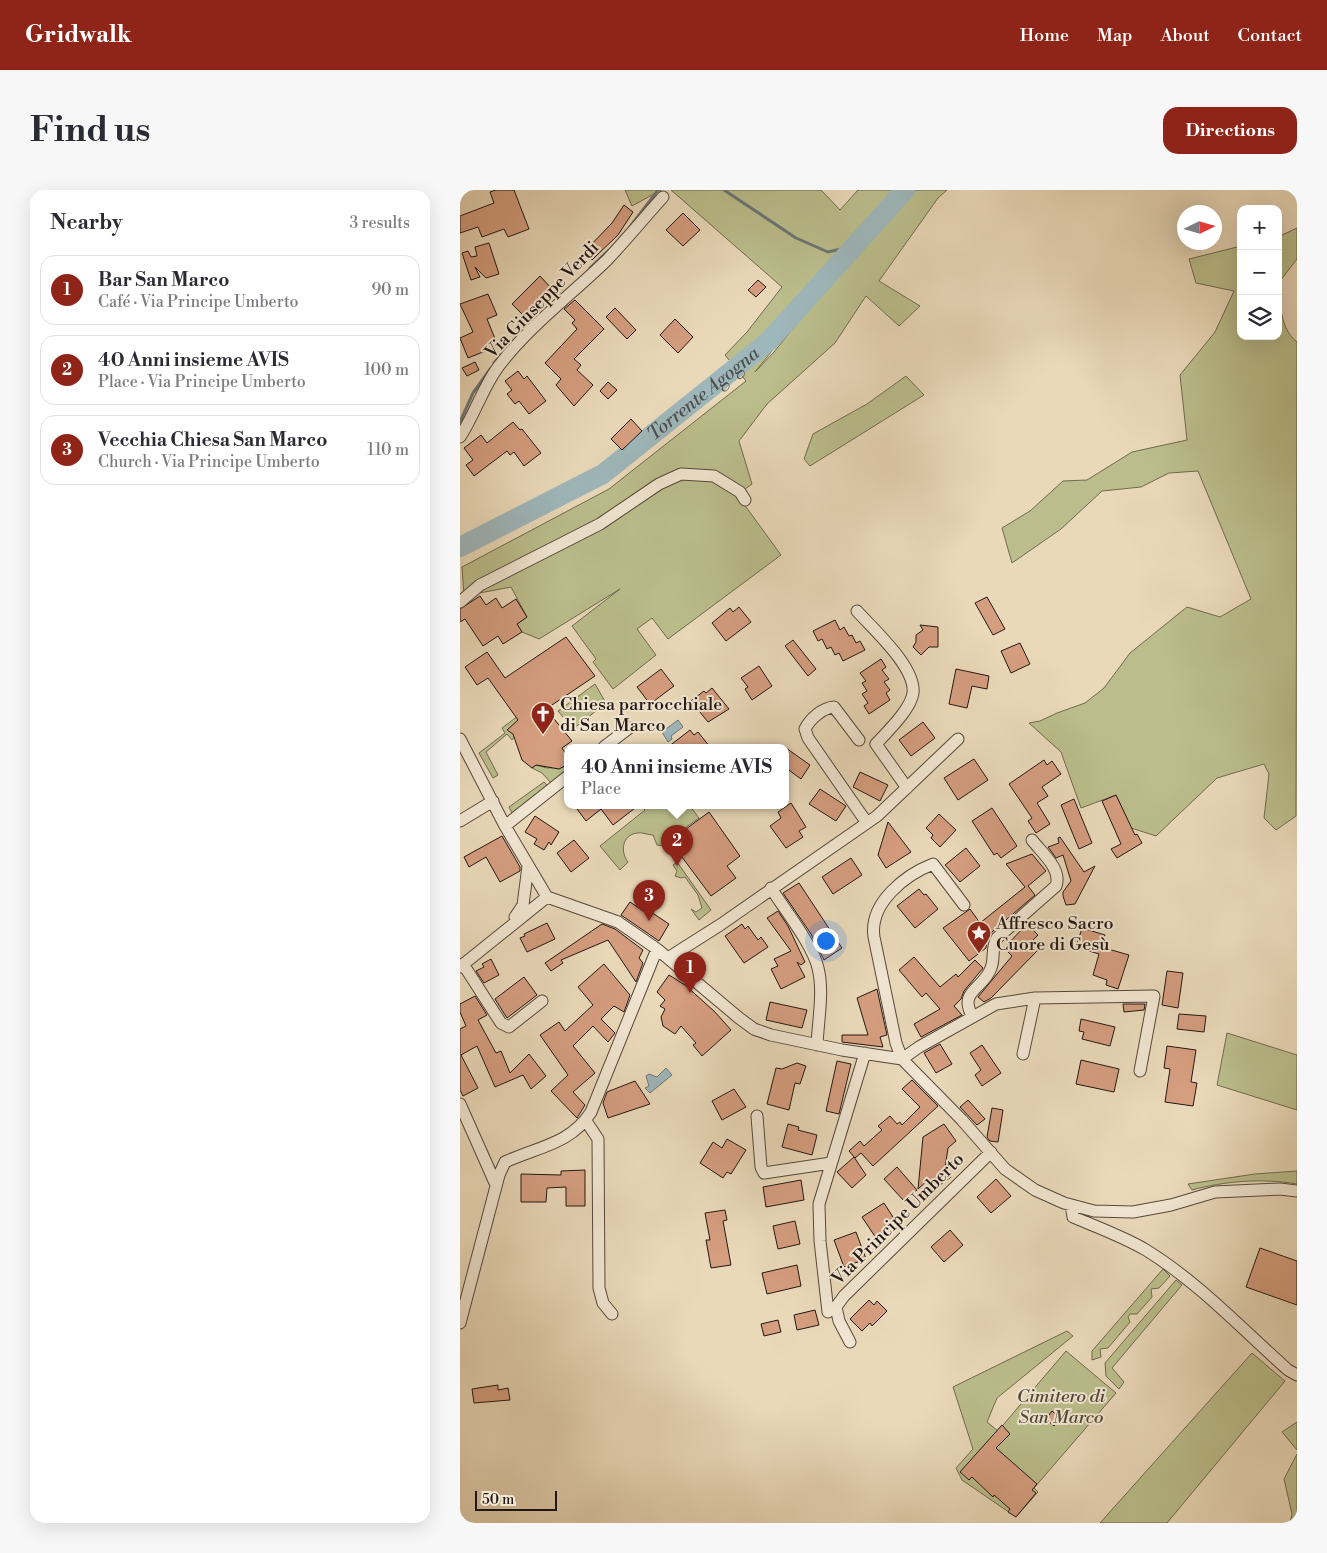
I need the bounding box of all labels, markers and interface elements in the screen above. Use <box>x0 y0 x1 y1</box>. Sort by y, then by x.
text: Gridwalk <box>25 20 132 50</box>
text: Home <box>1020 24 1069 47</box>
text: Map <box>1097 24 1133 47</box>
text: About <box>1161 24 1210 47</box>
text: Contact <box>1238 24 1302 47</box>
button: Directions <box>1163 107 1297 154</box>
text: Find us <box>30 109 150 152</box>
north arrow <box>1177 205 1222 250</box>
map controls <box>1237 205 1282 340</box>
button: + <box>1237 205 1282 250</box>
text: Nearby <box>50 210 123 236</box>
text: 3 results <box>349 213 410 233</box>
street label: Via Giuseppe Verdi <box>479 236 604 364</box>
button: − <box>1237 250 1282 295</box>
text: Bar San Marco <box>98 268 229 292</box>
text: 1 <box>63 280 71 300</box>
text: 90 m <box>371 280 409 300</box>
text: Café · Via Principe Umberto <box>98 292 299 312</box>
button: layers <box>1237 295 1282 340</box>
water label: Torrente Agogna <box>642 341 765 446</box>
text: 40 Anni insieme AVIS <box>98 348 289 372</box>
text: 2 <box>62 360 72 380</box>
text: 100 m <box>364 360 409 380</box>
text: Place · Via Principe Umberto <box>98 372 306 392</box>
text: Vecchia Chiesa San Marco <box>98 428 327 452</box>
text: 3 <box>62 440 72 460</box>
text: 110 m <box>367 440 409 460</box>
text: Church · Via Principe Umberto <box>98 452 320 472</box>
place label: Chiesa parrocchiale di San Marco <box>560 693 722 737</box>
church icon: Chiesa parrocchiale di San Marco <box>530 701 556 735</box>
popup <box>564 744 789 809</box>
text: 40 Anni insieme AVIS <box>581 755 772 779</box>
text: Place <box>581 779 621 799</box>
pin: 2 <box>661 825 693 866</box>
pin: 3 <box>633 880 665 921</box>
place label: Affresco Sacro Cuore di Gesù <box>995 912 1114 956</box>
place icon: Affresco Sacro Cuore di Gesù <box>966 920 992 954</box>
your location <box>813 928 839 954</box>
pin: 1 <box>674 952 706 993</box>
street label: Via Principe Umberto <box>826 1148 969 1291</box>
park label: Cimitero di San Marco <box>1017 1385 1106 1429</box>
scale bar <box>475 1488 558 1511</box>
text: 50 m <box>482 1491 514 1509</box>

